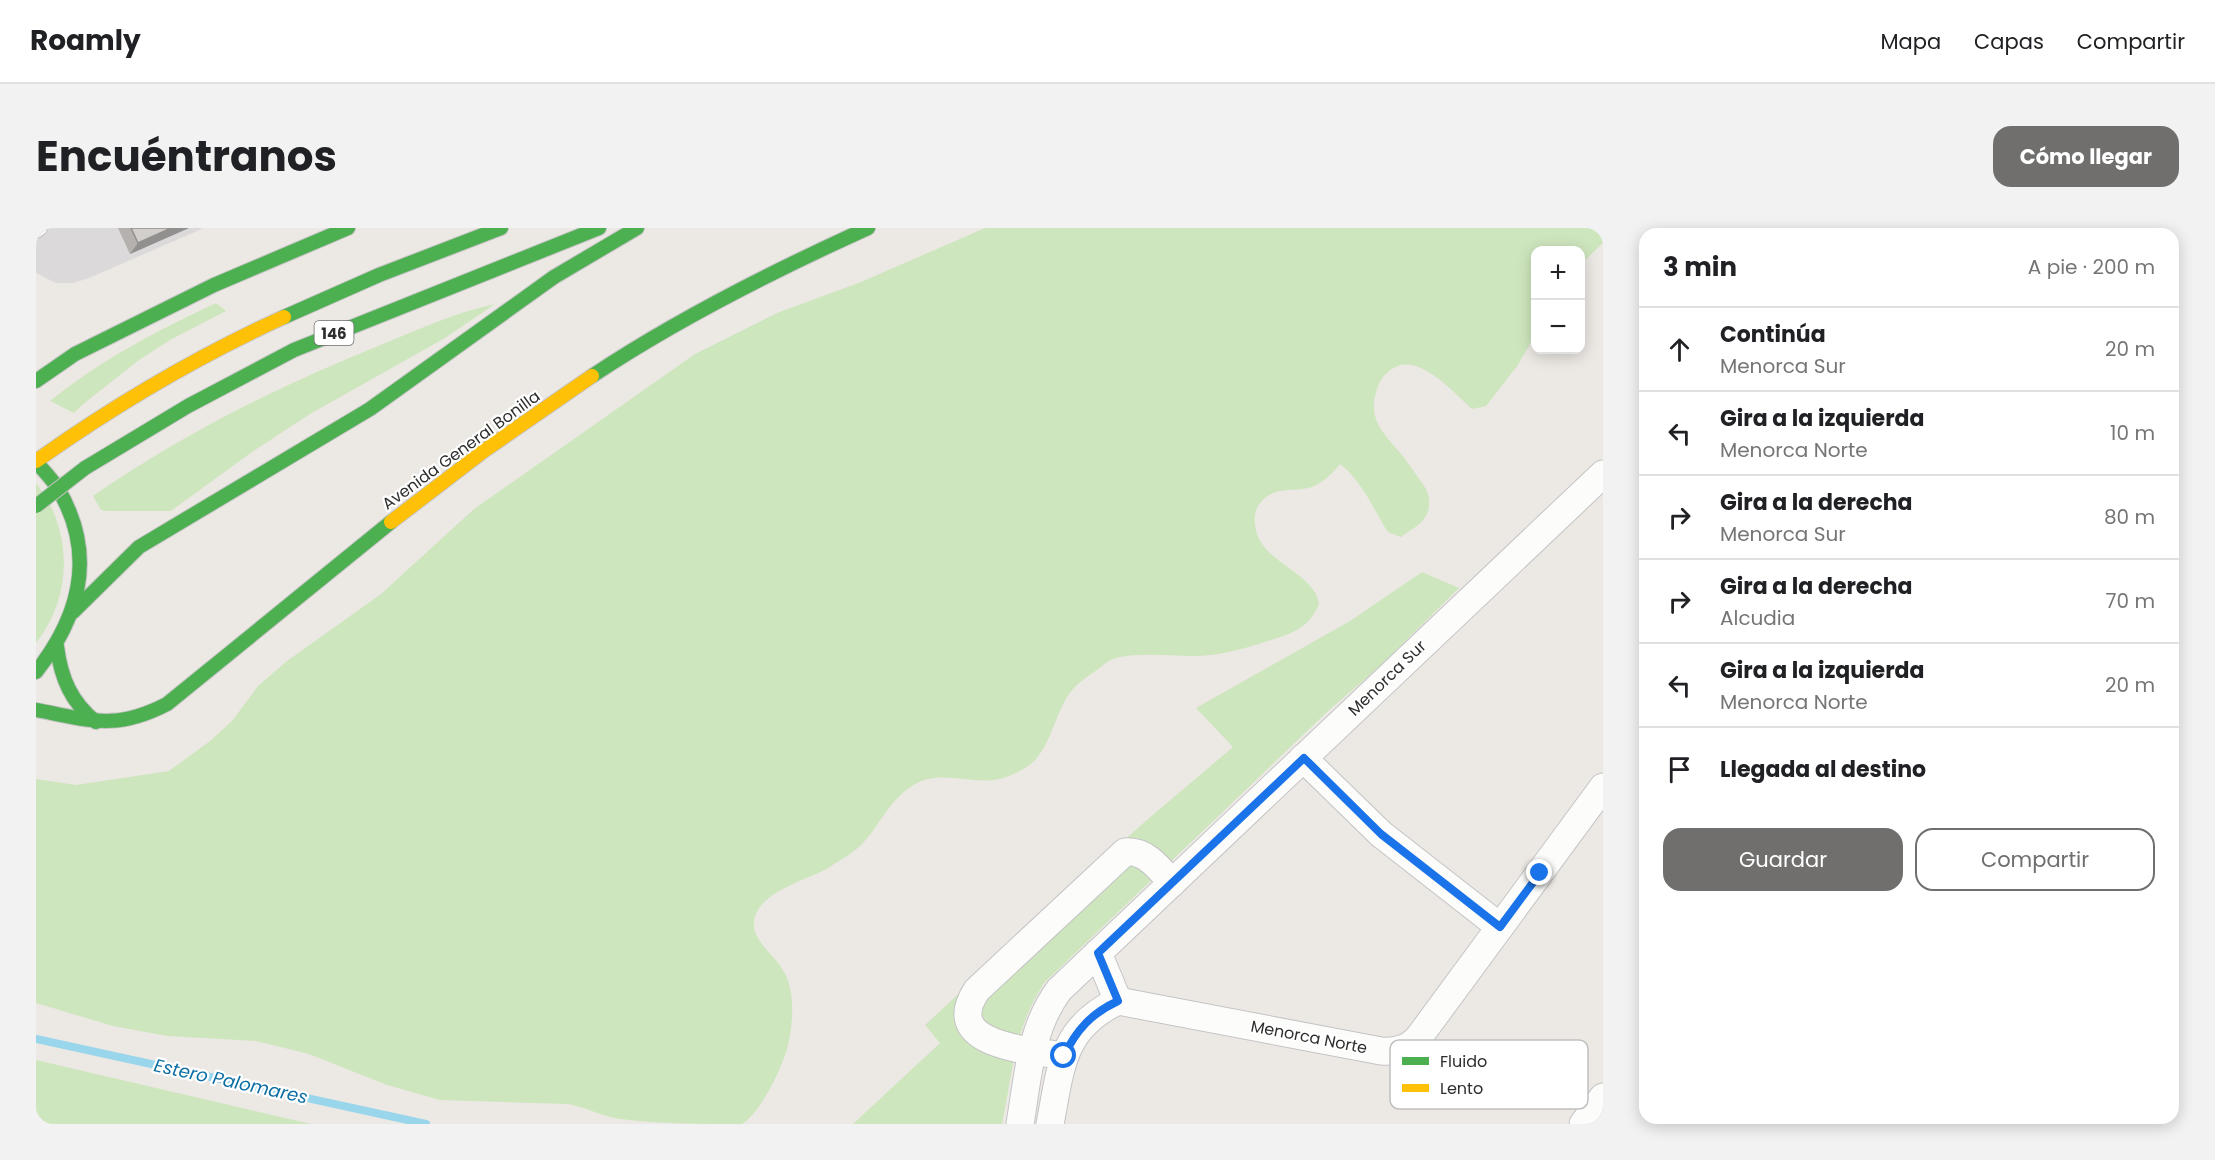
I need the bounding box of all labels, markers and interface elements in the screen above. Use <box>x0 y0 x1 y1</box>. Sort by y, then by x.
text: Roamly <box>30 21 141 60</box>
text: Mapa <box>1880 27 1941 56</box>
text: Capas <box>1974 27 2044 56</box>
text: Compartir <box>2077 27 2185 56</box>
button: Cómo llegar <box>1993 126 2179 187</box>
text: Encuéntranos <box>36 127 337 186</box>
map controls <box>1531 246 1585 354</box>
button: + <box>1531 246 1585 300</box>
text: 3 min <box>1663 249 1737 285</box>
text: A pie · 200 m <box>2028 253 2155 281</box>
button: − <box>1531 300 1585 354</box>
text: Continúa <box>1720 319 1826 350</box>
road number: 146 <box>314 321 354 345</box>
icon: ahead <box>1663 333 1696 366</box>
text: 20 m <box>2105 335 2155 363</box>
text: Menorca Sur <box>1720 352 1846 380</box>
street label: Avenida General Bonilla <box>377 385 545 515</box>
text: Gira a la izquierda <box>1720 403 1924 434</box>
icon: left <box>1663 417 1696 450</box>
text: 10 m <box>2110 419 2155 447</box>
text: Menorca Norte <box>1720 436 1868 464</box>
text: Gira a la derecha <box>1720 487 1913 518</box>
icon: right <box>1663 501 1696 534</box>
text: 80 m <box>2104 503 2155 531</box>
text: Menorca Sur <box>1720 520 1846 548</box>
text: Gira a la derecha <box>1720 571 1913 602</box>
icon: right <box>1663 585 1696 618</box>
text: 70 m <box>2106 587 2155 615</box>
text: Alcudia <box>1720 604 1795 632</box>
street label: Menorca Sur <box>1343 635 1431 721</box>
text: Gira a la izquierda <box>1720 655 1924 686</box>
icon: left <box>1663 669 1696 702</box>
text: 20 m <box>2105 671 2155 699</box>
text: Menorca Norte <box>1720 688 1868 716</box>
icon: arrive <box>1663 753 1696 786</box>
text: Llegada al destino <box>1720 754 1926 785</box>
button: Guardar <box>1663 828 1903 891</box>
button: Compartir <box>1915 828 2155 891</box>
route end <box>1526 859 1552 885</box>
street label: Menorca Norte <box>1249 1014 1369 1060</box>
legend <box>1390 1040 1588 1109</box>
route start <box>1050 1042 1076 1068</box>
text: Fluido <box>1440 1050 1487 1073</box>
water label: Estero Palomares <box>152 1053 310 1109</box>
text: Lento <box>1440 1077 1483 1100</box>

